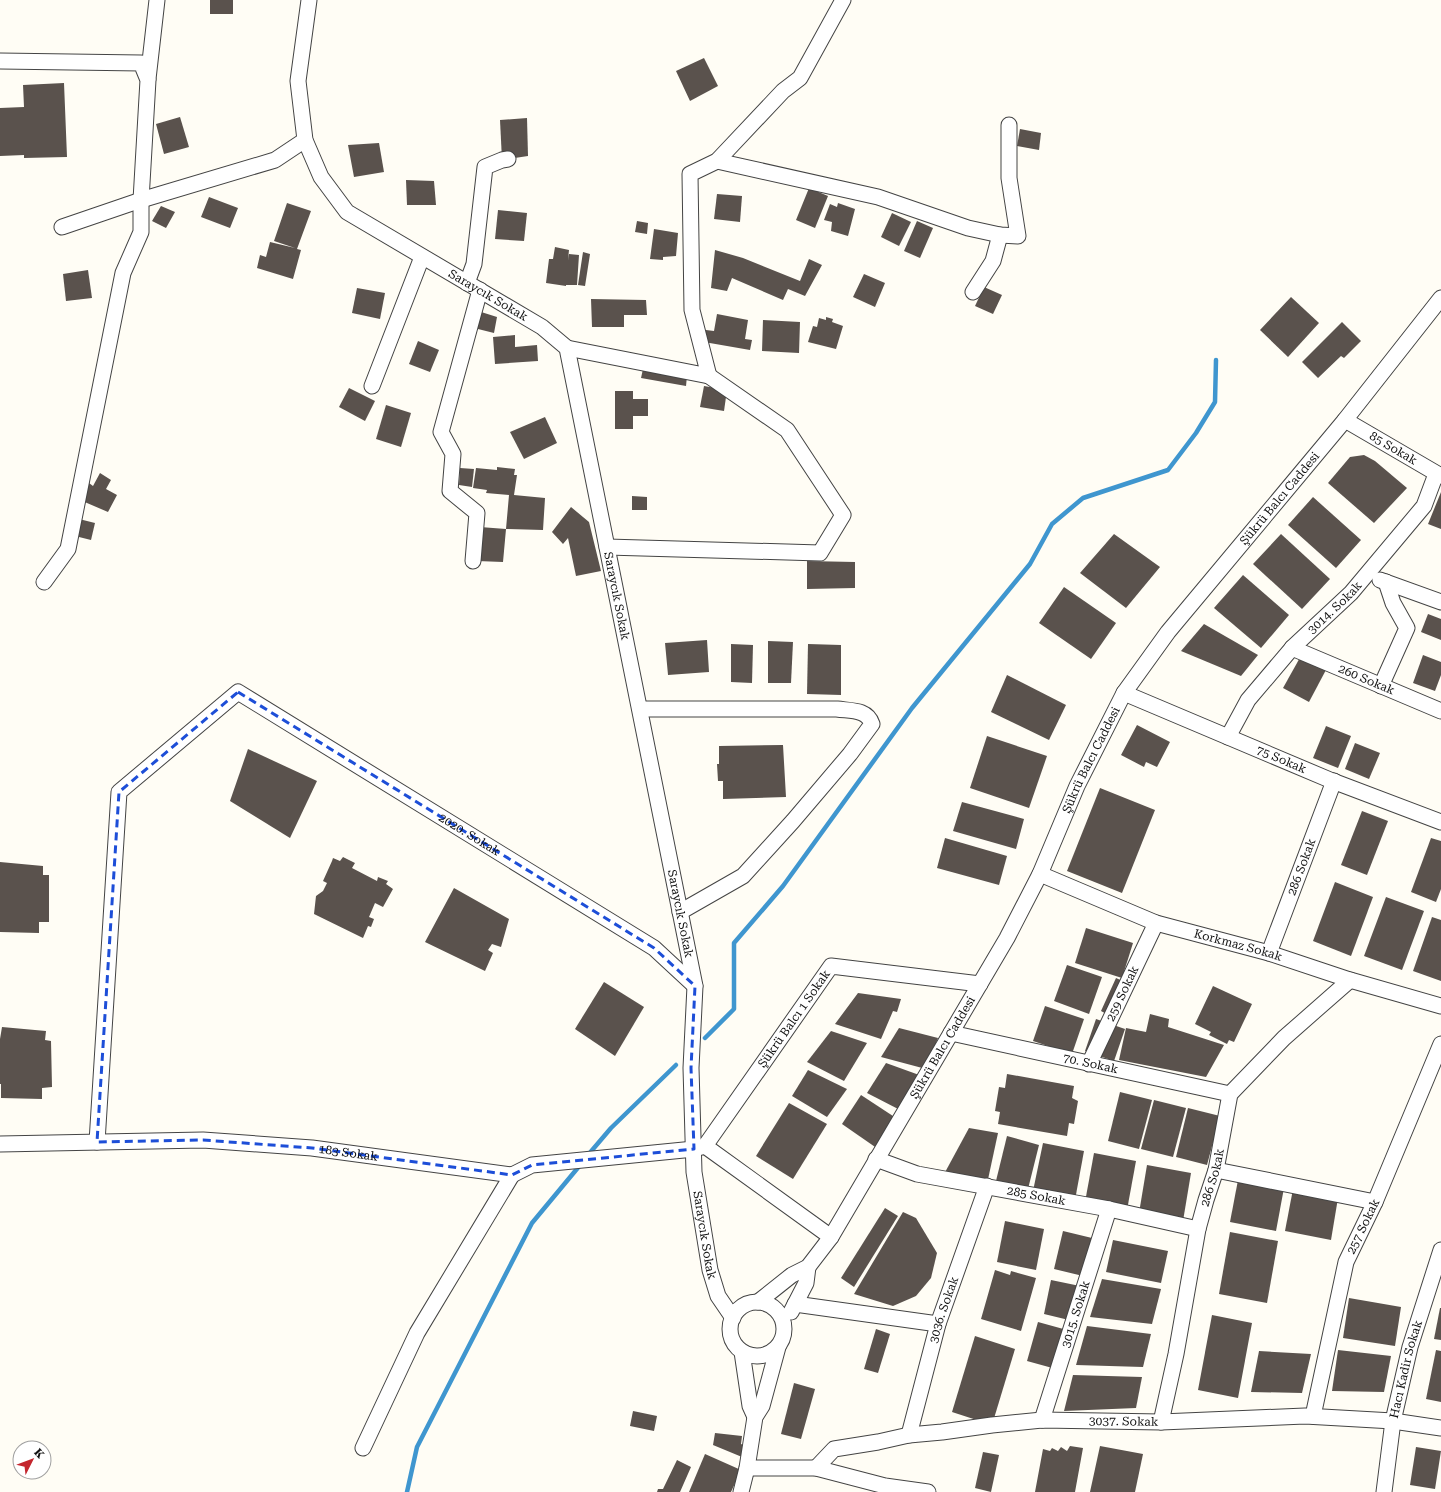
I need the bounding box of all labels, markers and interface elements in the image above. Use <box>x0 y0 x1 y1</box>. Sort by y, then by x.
street label: Saraycık Sokak <box>446 267 531 324</box>
street label: 85 Sokak <box>1367 429 1420 468</box>
street label: Şükrü Balcı Caddesi <box>1237 449 1322 548</box>
street label: Saraycık Sokak <box>601 551 632 642</box>
street label: 3014. Sokak <box>1305 578 1365 637</box>
street label: 260 Sokak <box>1336 661 1397 698</box>
street label: Şükrü Balcı Caddesi <box>1059 704 1123 815</box>
street label: 75 Sokak <box>1254 743 1309 776</box>
street label: 2020. Sokak <box>436 810 503 859</box>
street label: 286 Sokak <box>1284 836 1319 897</box>
street label: Saraycık Sokak <box>665 868 696 959</box>
street label: Korkmaz Sokak <box>1192 926 1285 964</box>
street label: 259 Sokak <box>1103 963 1142 1023</box>
street label: Şükrü Balcı 1 Sokak <box>755 967 833 1070</box>
street label: Şükrü Balcı Caddesi <box>907 994 978 1101</box>
street label: 70. Sokak <box>1062 1051 1120 1076</box>
street label: 183 Sokak <box>318 1142 379 1164</box>
street label: 286 Sokak <box>1198 1147 1227 1208</box>
street label: 285 Sokak <box>1006 1184 1067 1208</box>
street label: Saraycık Sokak <box>690 1190 720 1282</box>
street label: 257 Sokak <box>1344 1196 1383 1256</box>
street label: 3036. Sokak <box>926 1274 961 1345</box>
street label: 3015. Sokak <box>1058 1279 1093 1349</box>
street label: Hacı Kadir Sokak <box>1387 1318 1425 1420</box>
street label: 3037. Sokak <box>1089 1414 1159 1429</box>
north arrow <box>12 1440 52 1480</box>
text: K <box>31 1446 47 1461</box>

